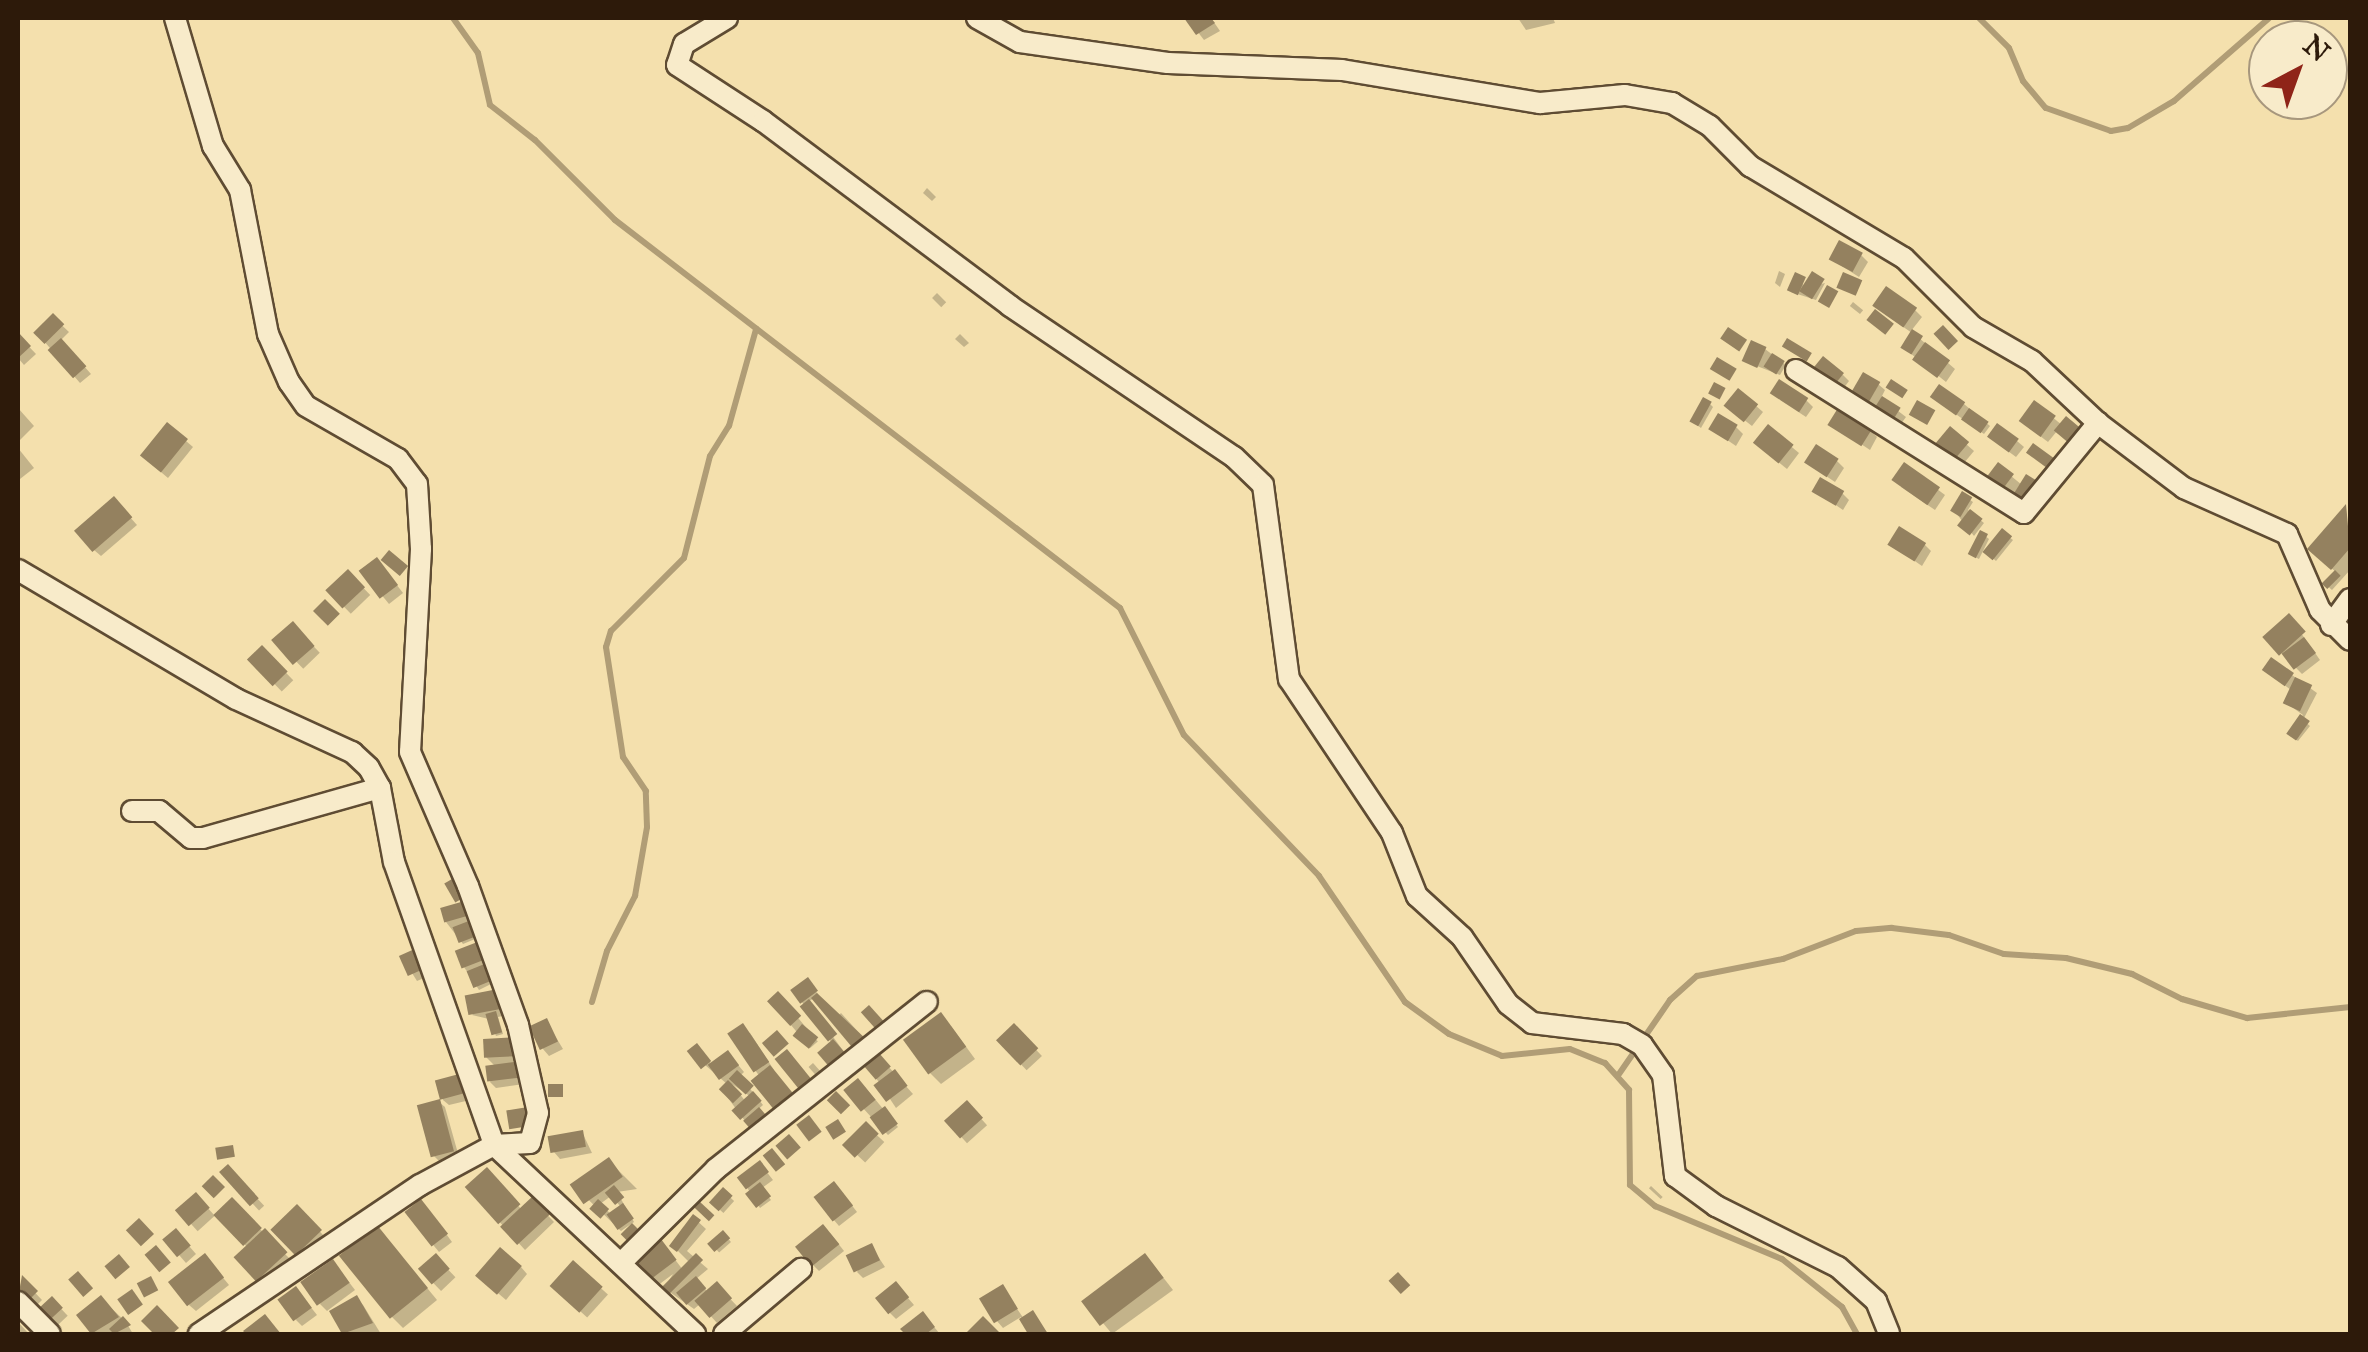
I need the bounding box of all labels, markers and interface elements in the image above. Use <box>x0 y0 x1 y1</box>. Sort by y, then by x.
north arrow <box>2248 20 2348 120</box>
text: N <box>2296 27 2337 69</box>

